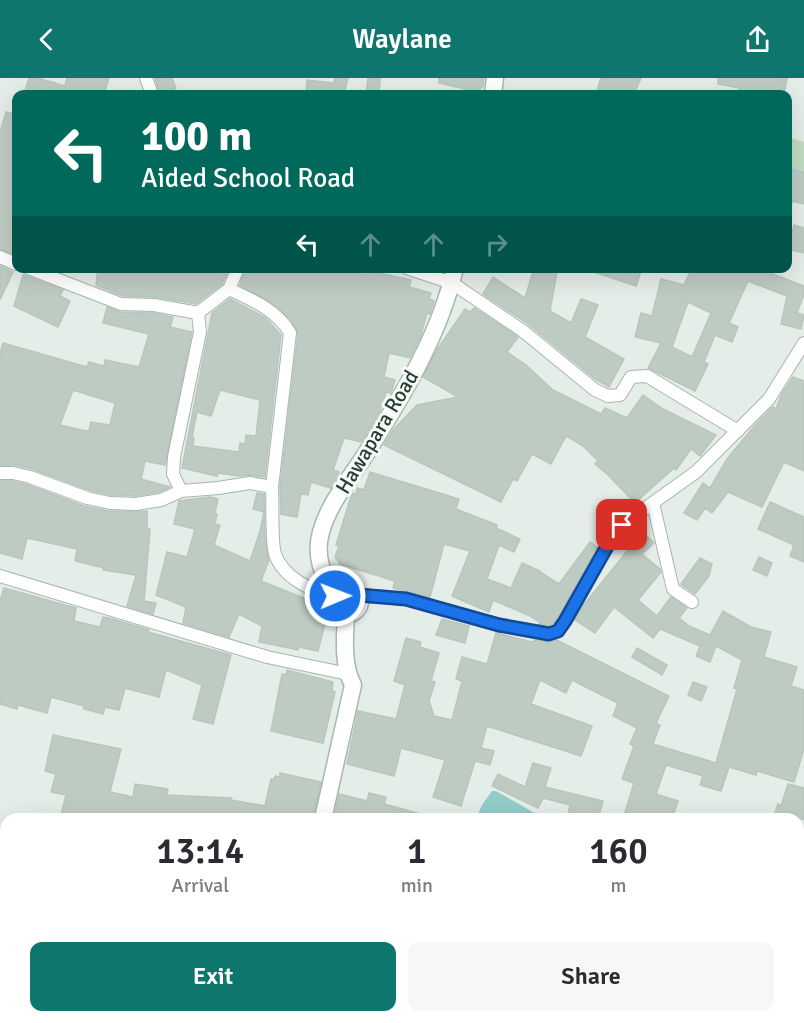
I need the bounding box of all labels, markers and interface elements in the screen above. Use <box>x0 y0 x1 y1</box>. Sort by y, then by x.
icon: back <box>30 23 63 56</box>
text: Waylane <box>352 23 452 56</box>
icon: share <box>741 23 774 56</box>
text: 100 m <box>141 111 252 162</box>
icon: left <box>42 114 120 192</box>
text: Aided School Road <box>141 162 355 195</box>
icon: left <box>291 228 324 261</box>
icon: ahead <box>354 228 387 261</box>
icon: ahead <box>417 228 450 261</box>
icon: right <box>480 228 513 261</box>
street label: Hawapara Road <box>330 365 424 499</box>
pin <box>596 499 647 550</box>
icon: arrive <box>605 508 638 541</box>
position arrow <box>303 564 367 628</box>
text: 13:14 <box>156 829 244 874</box>
text: 1 <box>407 829 427 874</box>
text: 160 <box>589 829 648 874</box>
text: Arrival <box>172 873 229 898</box>
text: min <box>401 873 433 898</box>
text: m <box>610 873 626 898</box>
button: Exit <box>30 942 396 1011</box>
button: Share <box>408 942 774 1011</box>

